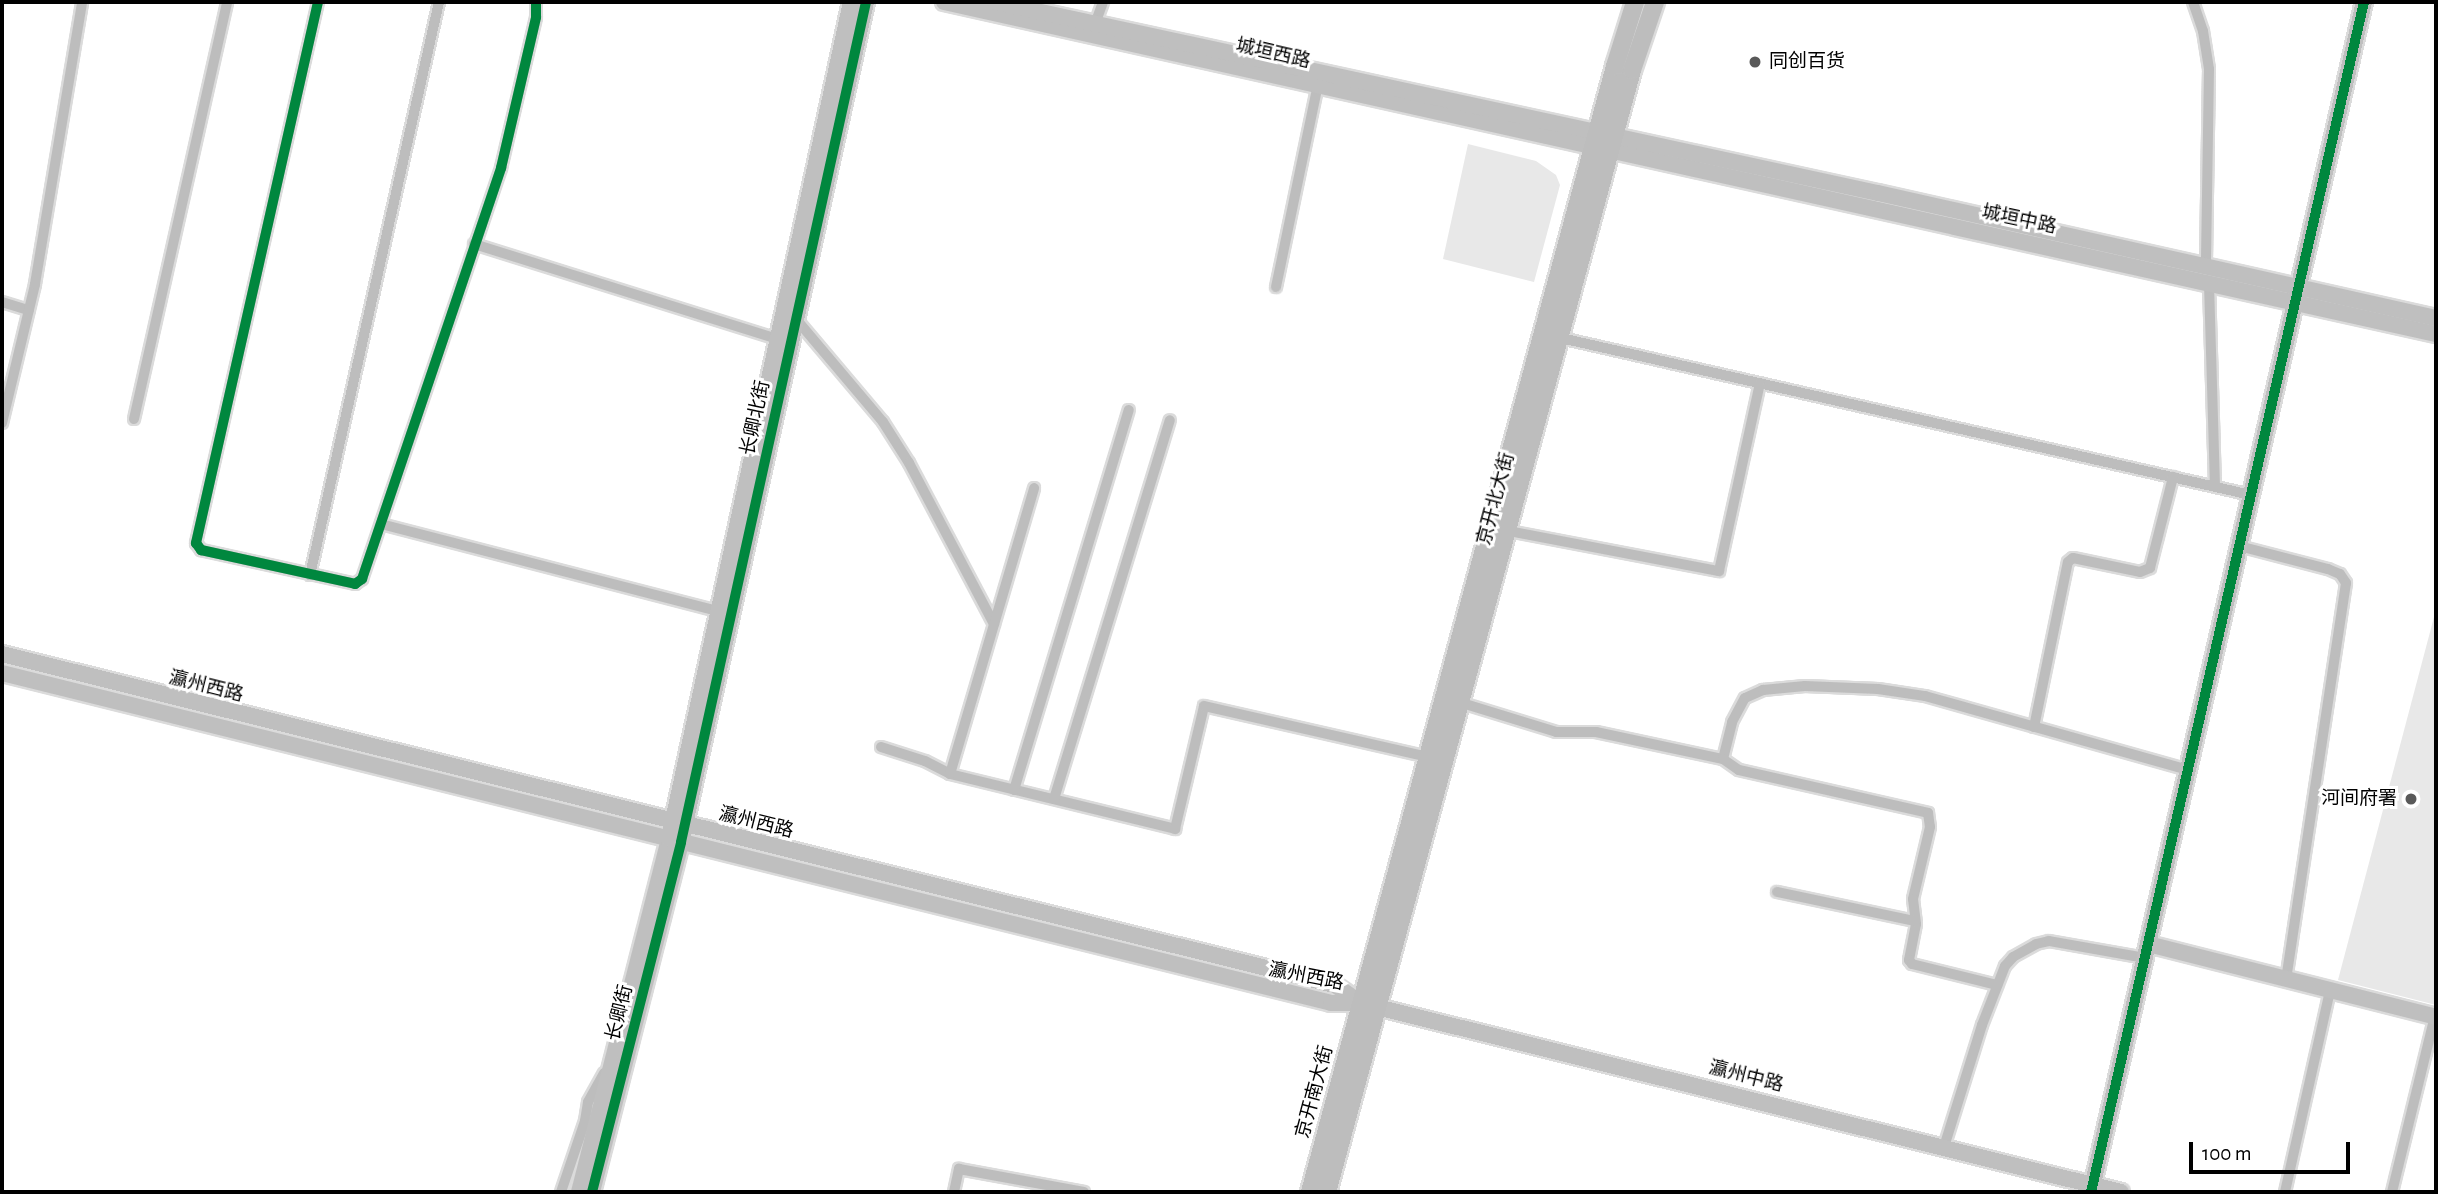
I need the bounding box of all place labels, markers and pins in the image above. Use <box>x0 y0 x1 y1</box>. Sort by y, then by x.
place label: 同创百货 <box>1769 51 1845 73</box>
marker: 同创百货 <box>1747 54 1763 70</box>
place label: 河间府署 <box>2321 788 2397 810</box>
marker: 河间府署 <box>2403 791 2419 807</box>

